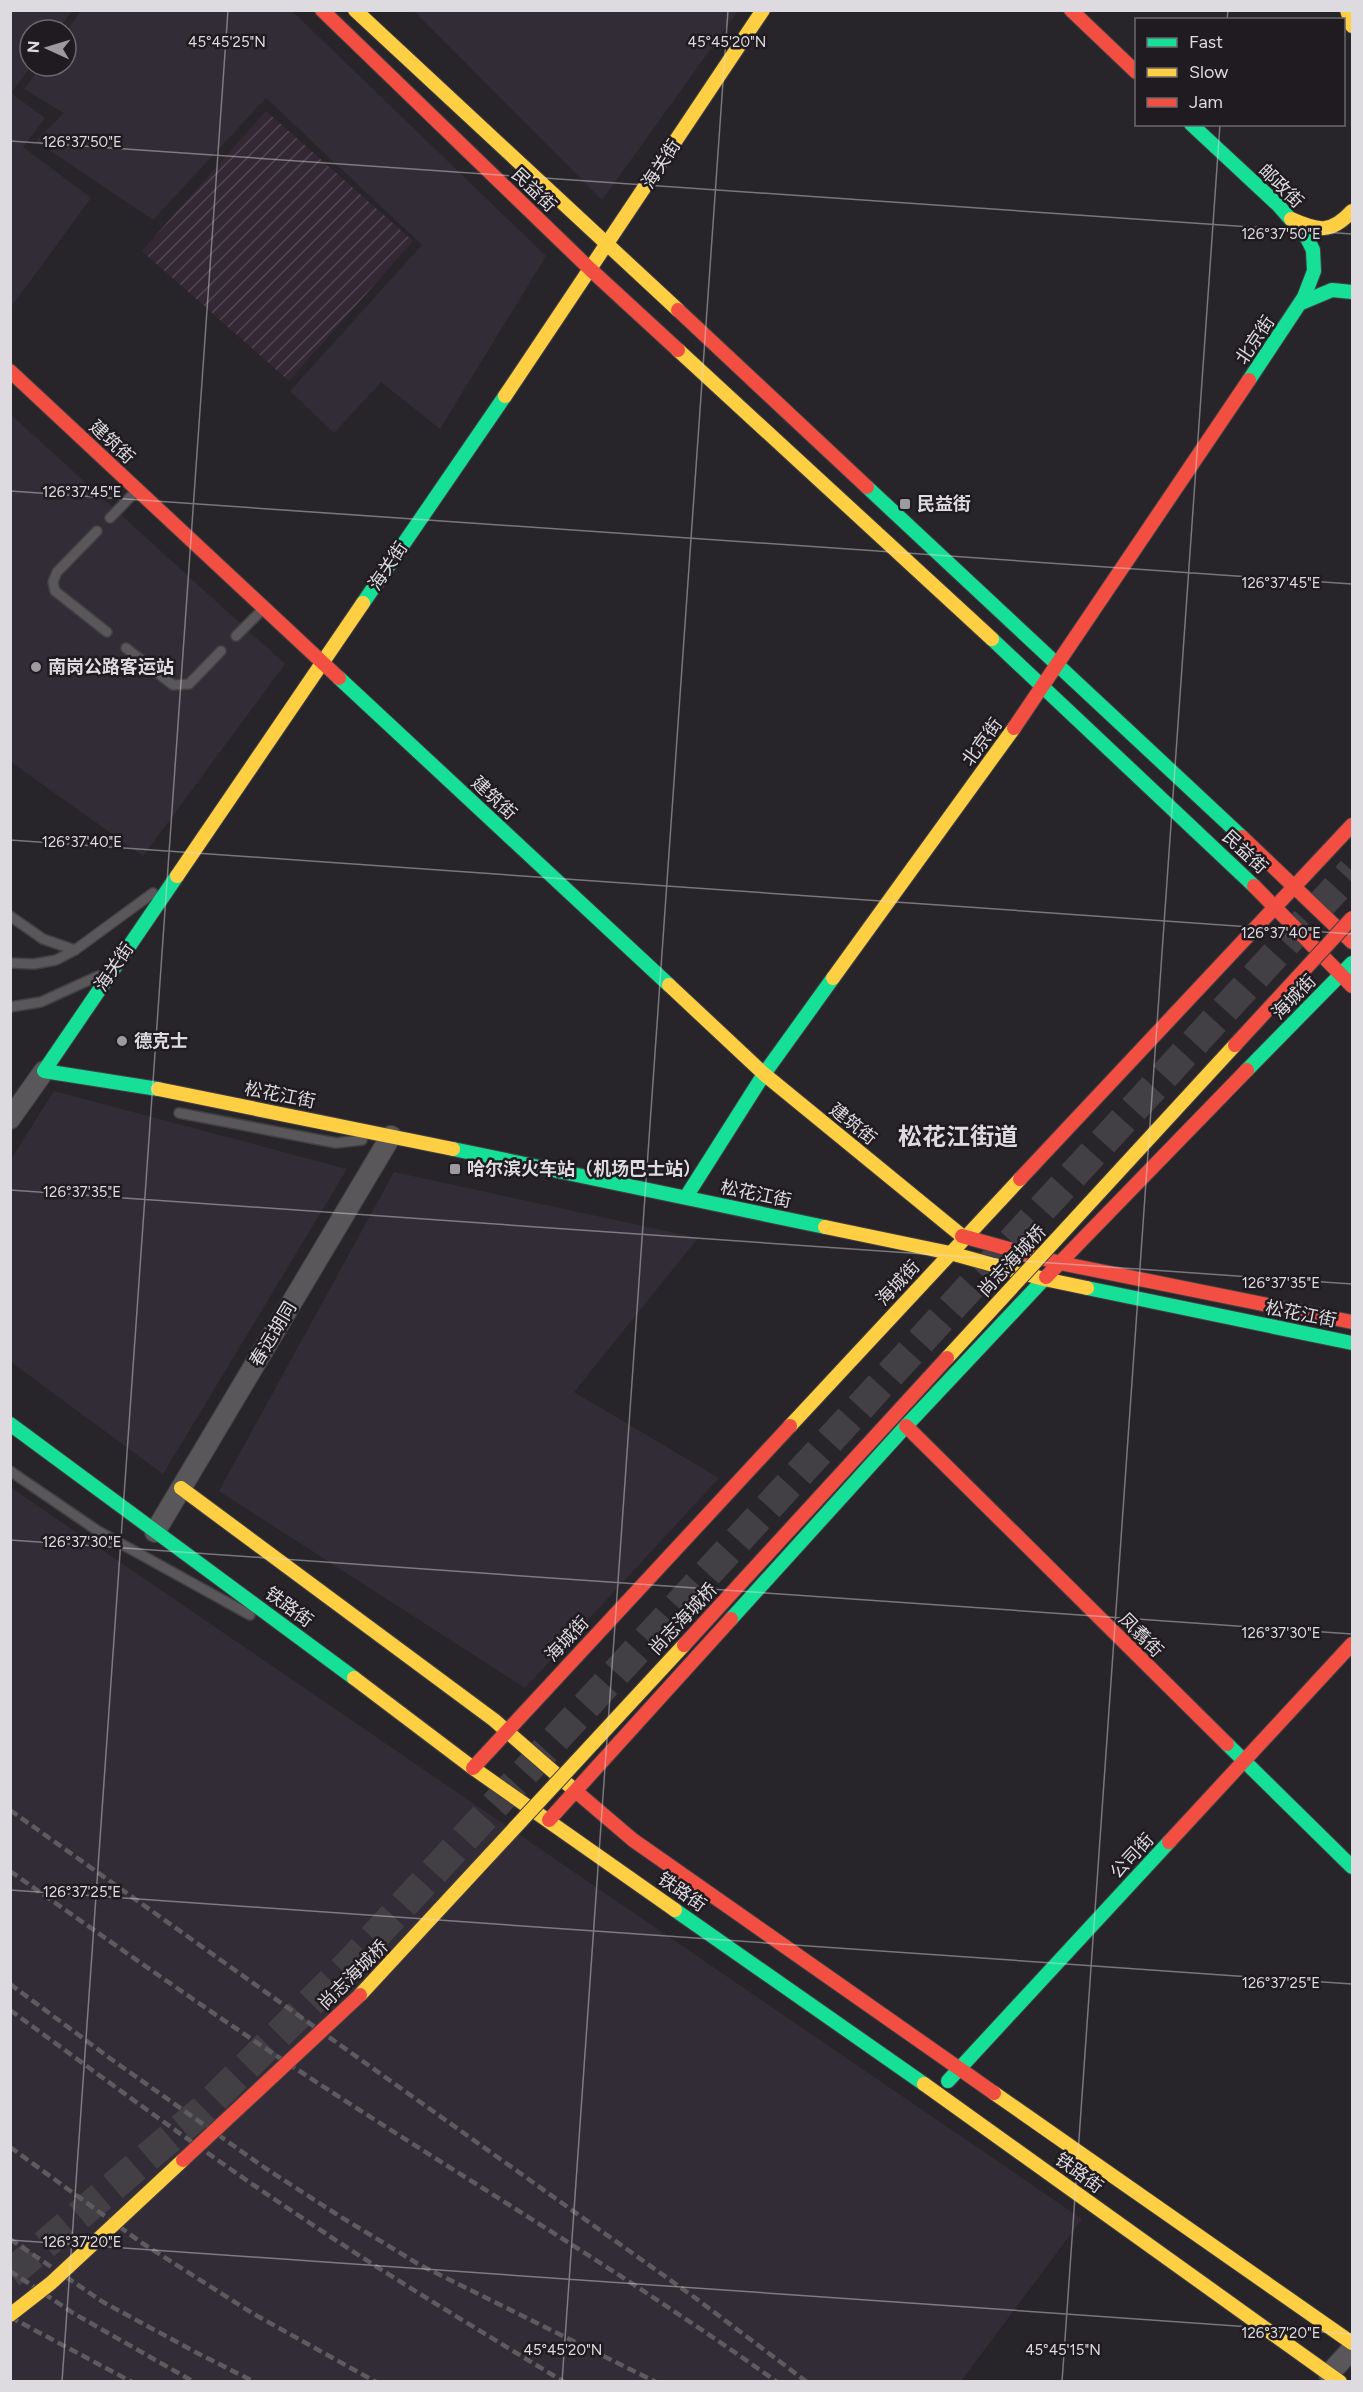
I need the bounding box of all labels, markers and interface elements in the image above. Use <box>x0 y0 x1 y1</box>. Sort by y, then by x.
north arrow <box>18 18 78 78</box>
legend <box>1135 18 1345 126</box>
text: Fast <box>1189 31 1223 53</box>
text: 45°45'25"N <box>188 33 266 51</box>
text: 45°45'20"N <box>688 33 766 51</box>
text: N <box>24 40 43 54</box>
text: Slow <box>1189 61 1228 83</box>
text: Jam <box>1189 91 1223 113</box>
text: 126°37'50"E <box>42 133 122 151</box>
street label: 海关街 <box>637 135 685 193</box>
street label: 邮政街 <box>1254 159 1308 213</box>
street label: 民益街 <box>507 163 561 217</box>
text: 126°37'50"E <box>1241 225 1321 243</box>
street label: 北京街 <box>1231 311 1279 369</box>
street label: 建筑街 <box>85 416 139 468</box>
text: 126°37'45"E <box>42 483 122 501</box>
place label: 民益街 <box>917 493 971 515</box>
marker: 民益街 <box>898 497 912 511</box>
street label: 海关街 <box>364 537 412 595</box>
text: 126°37'45"E <box>1241 574 1321 592</box>
place label: 南岗公路客运站 <box>48 656 174 678</box>
marker: 南岗公路客运站 <box>29 660 43 674</box>
street label: 北京街 <box>957 714 1007 770</box>
street label: 建筑街 <box>467 772 521 824</box>
street label: 民益街 <box>1218 826 1272 878</box>
text: 126°37'40"E <box>42 833 122 851</box>
text: 126°37'40"E <box>1241 924 1321 942</box>
street label: 海关街 <box>90 938 138 996</box>
street label: 海城街 <box>1267 970 1321 1024</box>
place label: 德克士 <box>134 1030 188 1052</box>
marker: 德克士 <box>115 1034 129 1048</box>
street label: 松花江街 <box>243 1077 317 1113</box>
street label: 建筑街 <box>825 1098 881 1150</box>
district label: 松花江街道 <box>898 1122 1018 1151</box>
place label: 哈尔滨火车站（机场巴士站） <box>467 1158 701 1180</box>
marker: 哈尔滨火车站（机场巴士站） <box>448 1162 462 1176</box>
street label: 松花江街 <box>718 1176 794 1212</box>
text: 126°37'35"E <box>43 1183 121 1201</box>
street label: 尚志海城桥 <box>973 1221 1051 1301</box>
street label: 海城街 <box>872 1256 924 1310</box>
text: 126°37'35"E <box>1242 1274 1320 1292</box>
street label: 松花江街 <box>1264 1296 1338 1332</box>
street label: 春远胡同 <box>245 1297 301 1371</box>
text: 126°37'30"E <box>42 1533 122 1551</box>
street label: 尚志海城桥 <box>644 1579 722 1659</box>
street label: 铁路街 <box>261 1582 317 1632</box>
street label: 凤翥街 <box>1114 1608 1168 1662</box>
street label: 海城街 <box>541 1612 593 1666</box>
text: 126°37'30"E <box>1241 1624 1321 1642</box>
street label: 公司街 <box>1106 1829 1158 1883</box>
street label: 铁路街 <box>654 1868 710 1916</box>
text: 126°37'25"E <box>43 1883 121 1901</box>
street label: 尚志海城桥 <box>313 1935 393 2015</box>
text: 126°37'25"E <box>1242 1974 1320 1992</box>
street label: 铁路街 <box>1051 2148 1107 2198</box>
text: 126°37'20"E <box>42 2233 122 2251</box>
text: 126°37'20"E <box>1241 2324 1321 2342</box>
text: 45°45'20"N <box>524 2341 602 2359</box>
text: 45°45'15"N <box>1025 2341 1101 2359</box>

